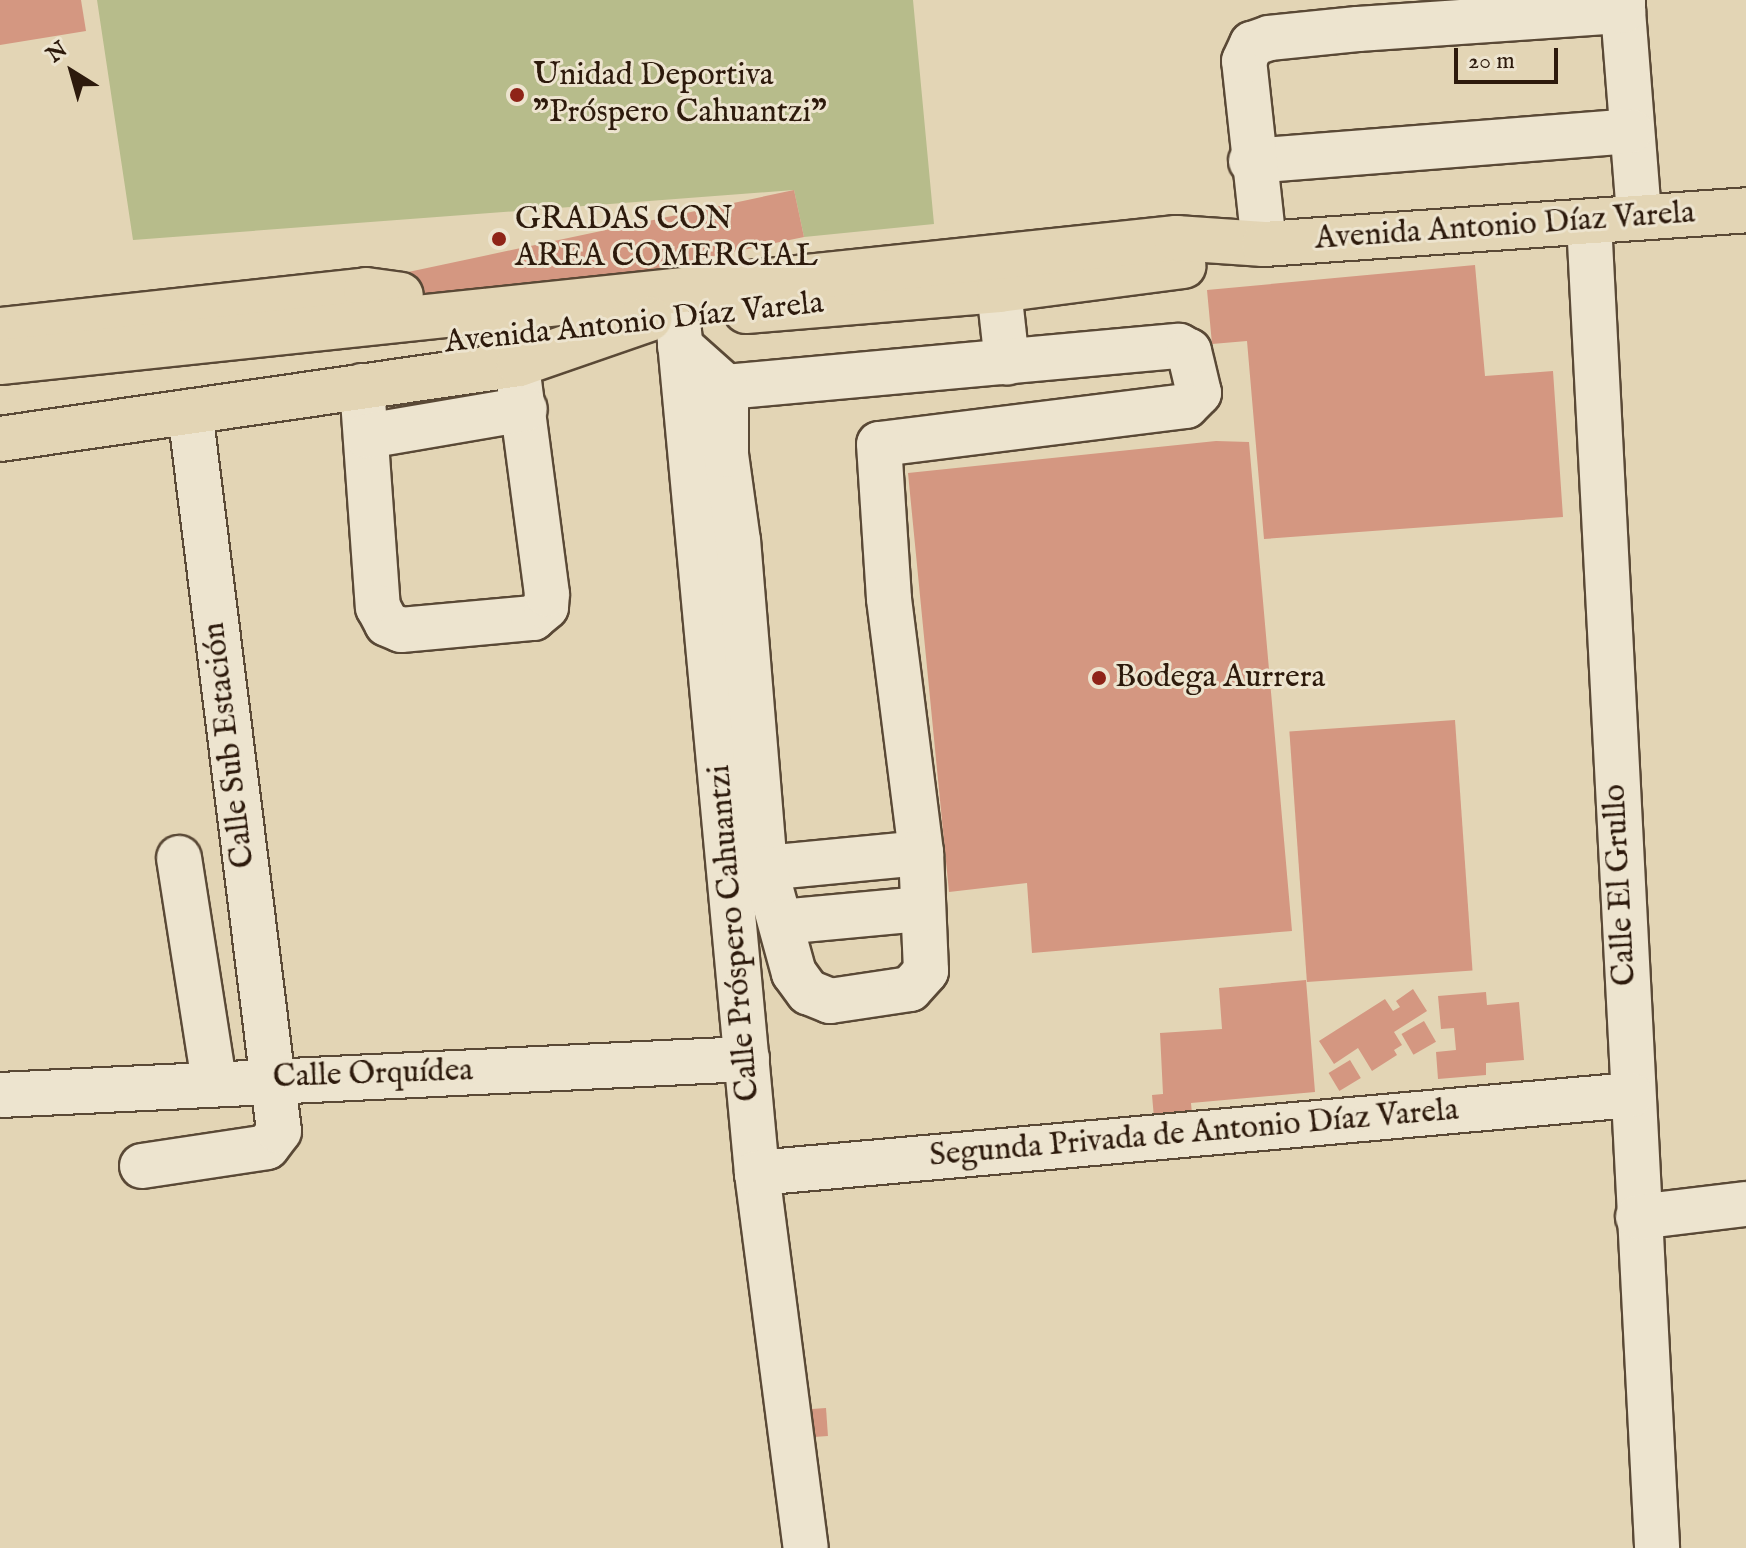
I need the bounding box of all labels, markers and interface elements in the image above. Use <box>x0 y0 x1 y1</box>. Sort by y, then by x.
north arrow <box>32 32 112 112</box>
scale bar <box>1458 32 1562 82</box>
text: N <box>42 36 74 70</box>
text: 20 m <box>1468 46 1515 77</box>
place label: Unidad Deportiva "Próspero Cahuantzi" <box>533 58 827 133</box>
marker: Unidad Deportiva "Próspero Cahuantzi" <box>508 86 526 104</box>
street label: Avenida Antonio Díaz Varela <box>1314 195 1696 259</box>
place label: GRADAS CON AREA COMERCIAL <box>515 202 818 277</box>
marker: GRADAS CON AREA COMERCIAL <box>490 230 508 248</box>
street label: Avenida Antonio Díaz Varela <box>443 285 825 363</box>
street label: Calle Sub Estación <box>196 620 264 870</box>
place label: Bodega Aurrera <box>1115 659 1325 697</box>
marker: Bodega Aurrera <box>1090 669 1108 687</box>
street label: Calle Próspero Cahuantzi <box>701 763 769 1103</box>
street label: Calle El Grullo <box>1597 783 1645 987</box>
street label: Calle Orquídea <box>272 1052 474 1098</box>
street label: Segunda Privada de Antonio Díaz Varela <box>928 1092 1460 1176</box>

